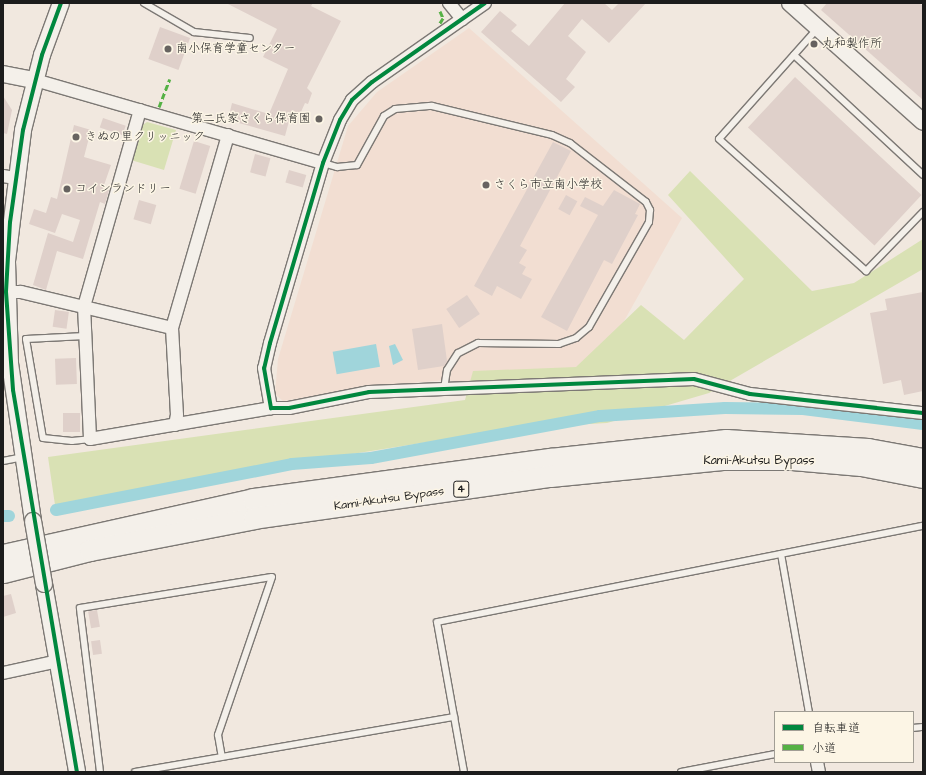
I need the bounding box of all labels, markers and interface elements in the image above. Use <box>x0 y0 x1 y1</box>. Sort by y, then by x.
place label: 丸和製作所 <box>822 37 882 51</box>
marker: 丸和製作所 <box>809 39 819 49</box>
place label: 南小保育学童センター <box>176 42 296 56</box>
marker: 南小保育学童センター <box>163 44 173 54</box>
place label: 第二氏家さくら保育園 <box>191 112 311 126</box>
marker: 第二氏家さくら保育園 <box>314 114 324 124</box>
place label: きぬの里クリッニック <box>85 130 205 144</box>
marker: きぬの里クリッニック <box>70 131 82 143</box>
place label: さくら市立南小学校 <box>494 178 602 192</box>
marker: さくら市立南小学校 <box>481 180 491 190</box>
place label: コインランドリー <box>75 182 171 196</box>
marker: コインランドリー <box>62 184 72 194</box>
street label: Kami-Akutsu Bypass <box>703 454 815 468</box>
road number: 4 <box>453 480 469 498</box>
street label: Kami-Akutsu Bypass <box>333 484 445 514</box>
legend <box>774 711 914 763</box>
text: 自転車道 <box>812 720 860 737</box>
text: 小道 <box>812 740 836 757</box>

